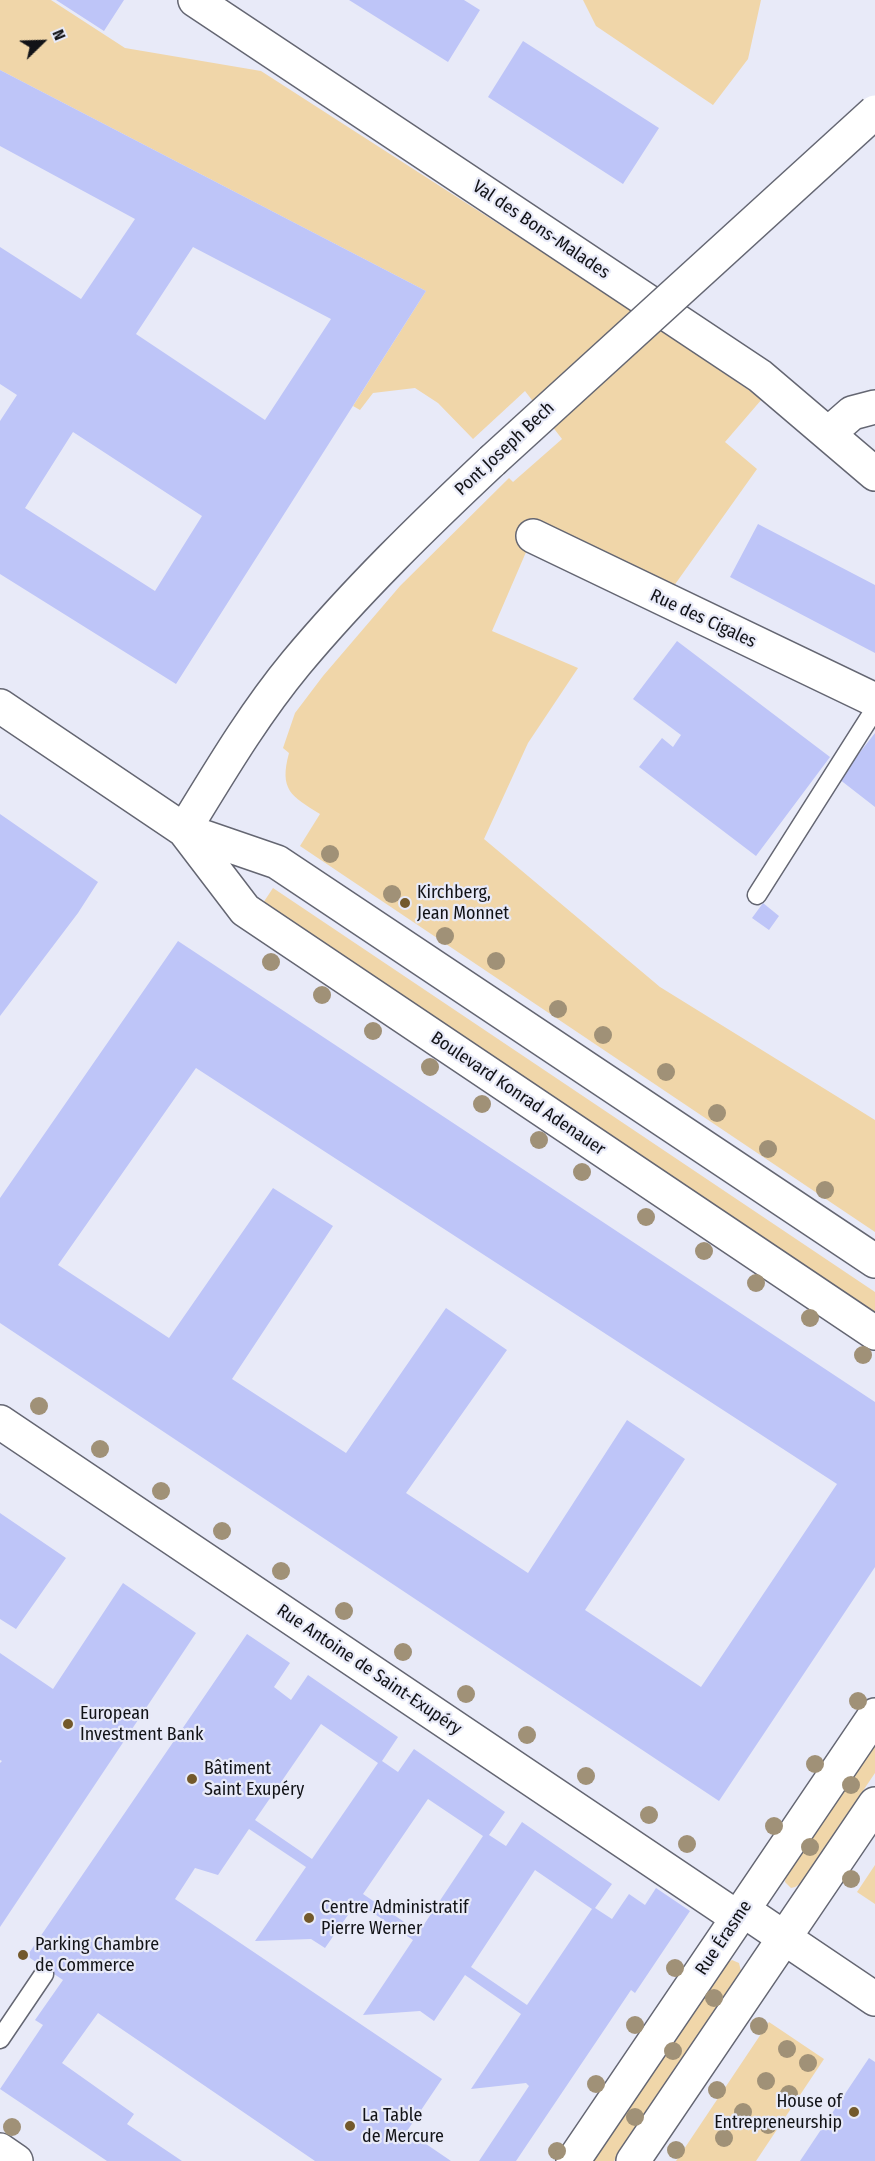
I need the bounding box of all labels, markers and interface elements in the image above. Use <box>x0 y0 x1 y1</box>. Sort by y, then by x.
north arrow <box>12 12 72 72</box>
text: N <box>48 27 70 43</box>
street label: Val des Bons-Malades <box>468 176 614 284</box>
street label: Pont Joseph Bech <box>451 397 559 501</box>
street label: Rue des Cigales <box>647 585 759 653</box>
place label: Kirchberg, Jean Monnet <box>417 882 509 924</box>
marker: Kirchberg, Jean Monnet <box>398 896 412 910</box>
street label: Boulevard Konrad Adenauer <box>427 1027 609 1161</box>
street label: Rue Antoine de Saint-Exupéry <box>272 1600 466 1740</box>
place label: European Investment Bank <box>80 1703 203 1746</box>
marker: European Investment Bank <box>61 1717 75 1731</box>
place label: Bâtiment Saint Exupéry <box>204 1758 304 1800</box>
marker: Bâtiment Saint Exupéry <box>185 1772 199 1786</box>
place label: Centre Administratif Pierre Werner <box>321 1897 469 1940</box>
street label: Rue Érasme <box>691 1897 757 1979</box>
marker: Centre Administratif Pierre Werner <box>302 1911 316 1925</box>
place label: Parking Chambre de Commerce <box>35 1934 159 1976</box>
marker: Parking Chambre de Commerce <box>16 1948 30 1962</box>
place label: House of Entrepreneurship <box>714 2091 842 2134</box>
place label: La Table de Mercure <box>362 2105 444 2148</box>
marker: House of Entrepreneurship <box>847 2105 861 2119</box>
marker: La Table de Mercure <box>343 2119 357 2133</box>

